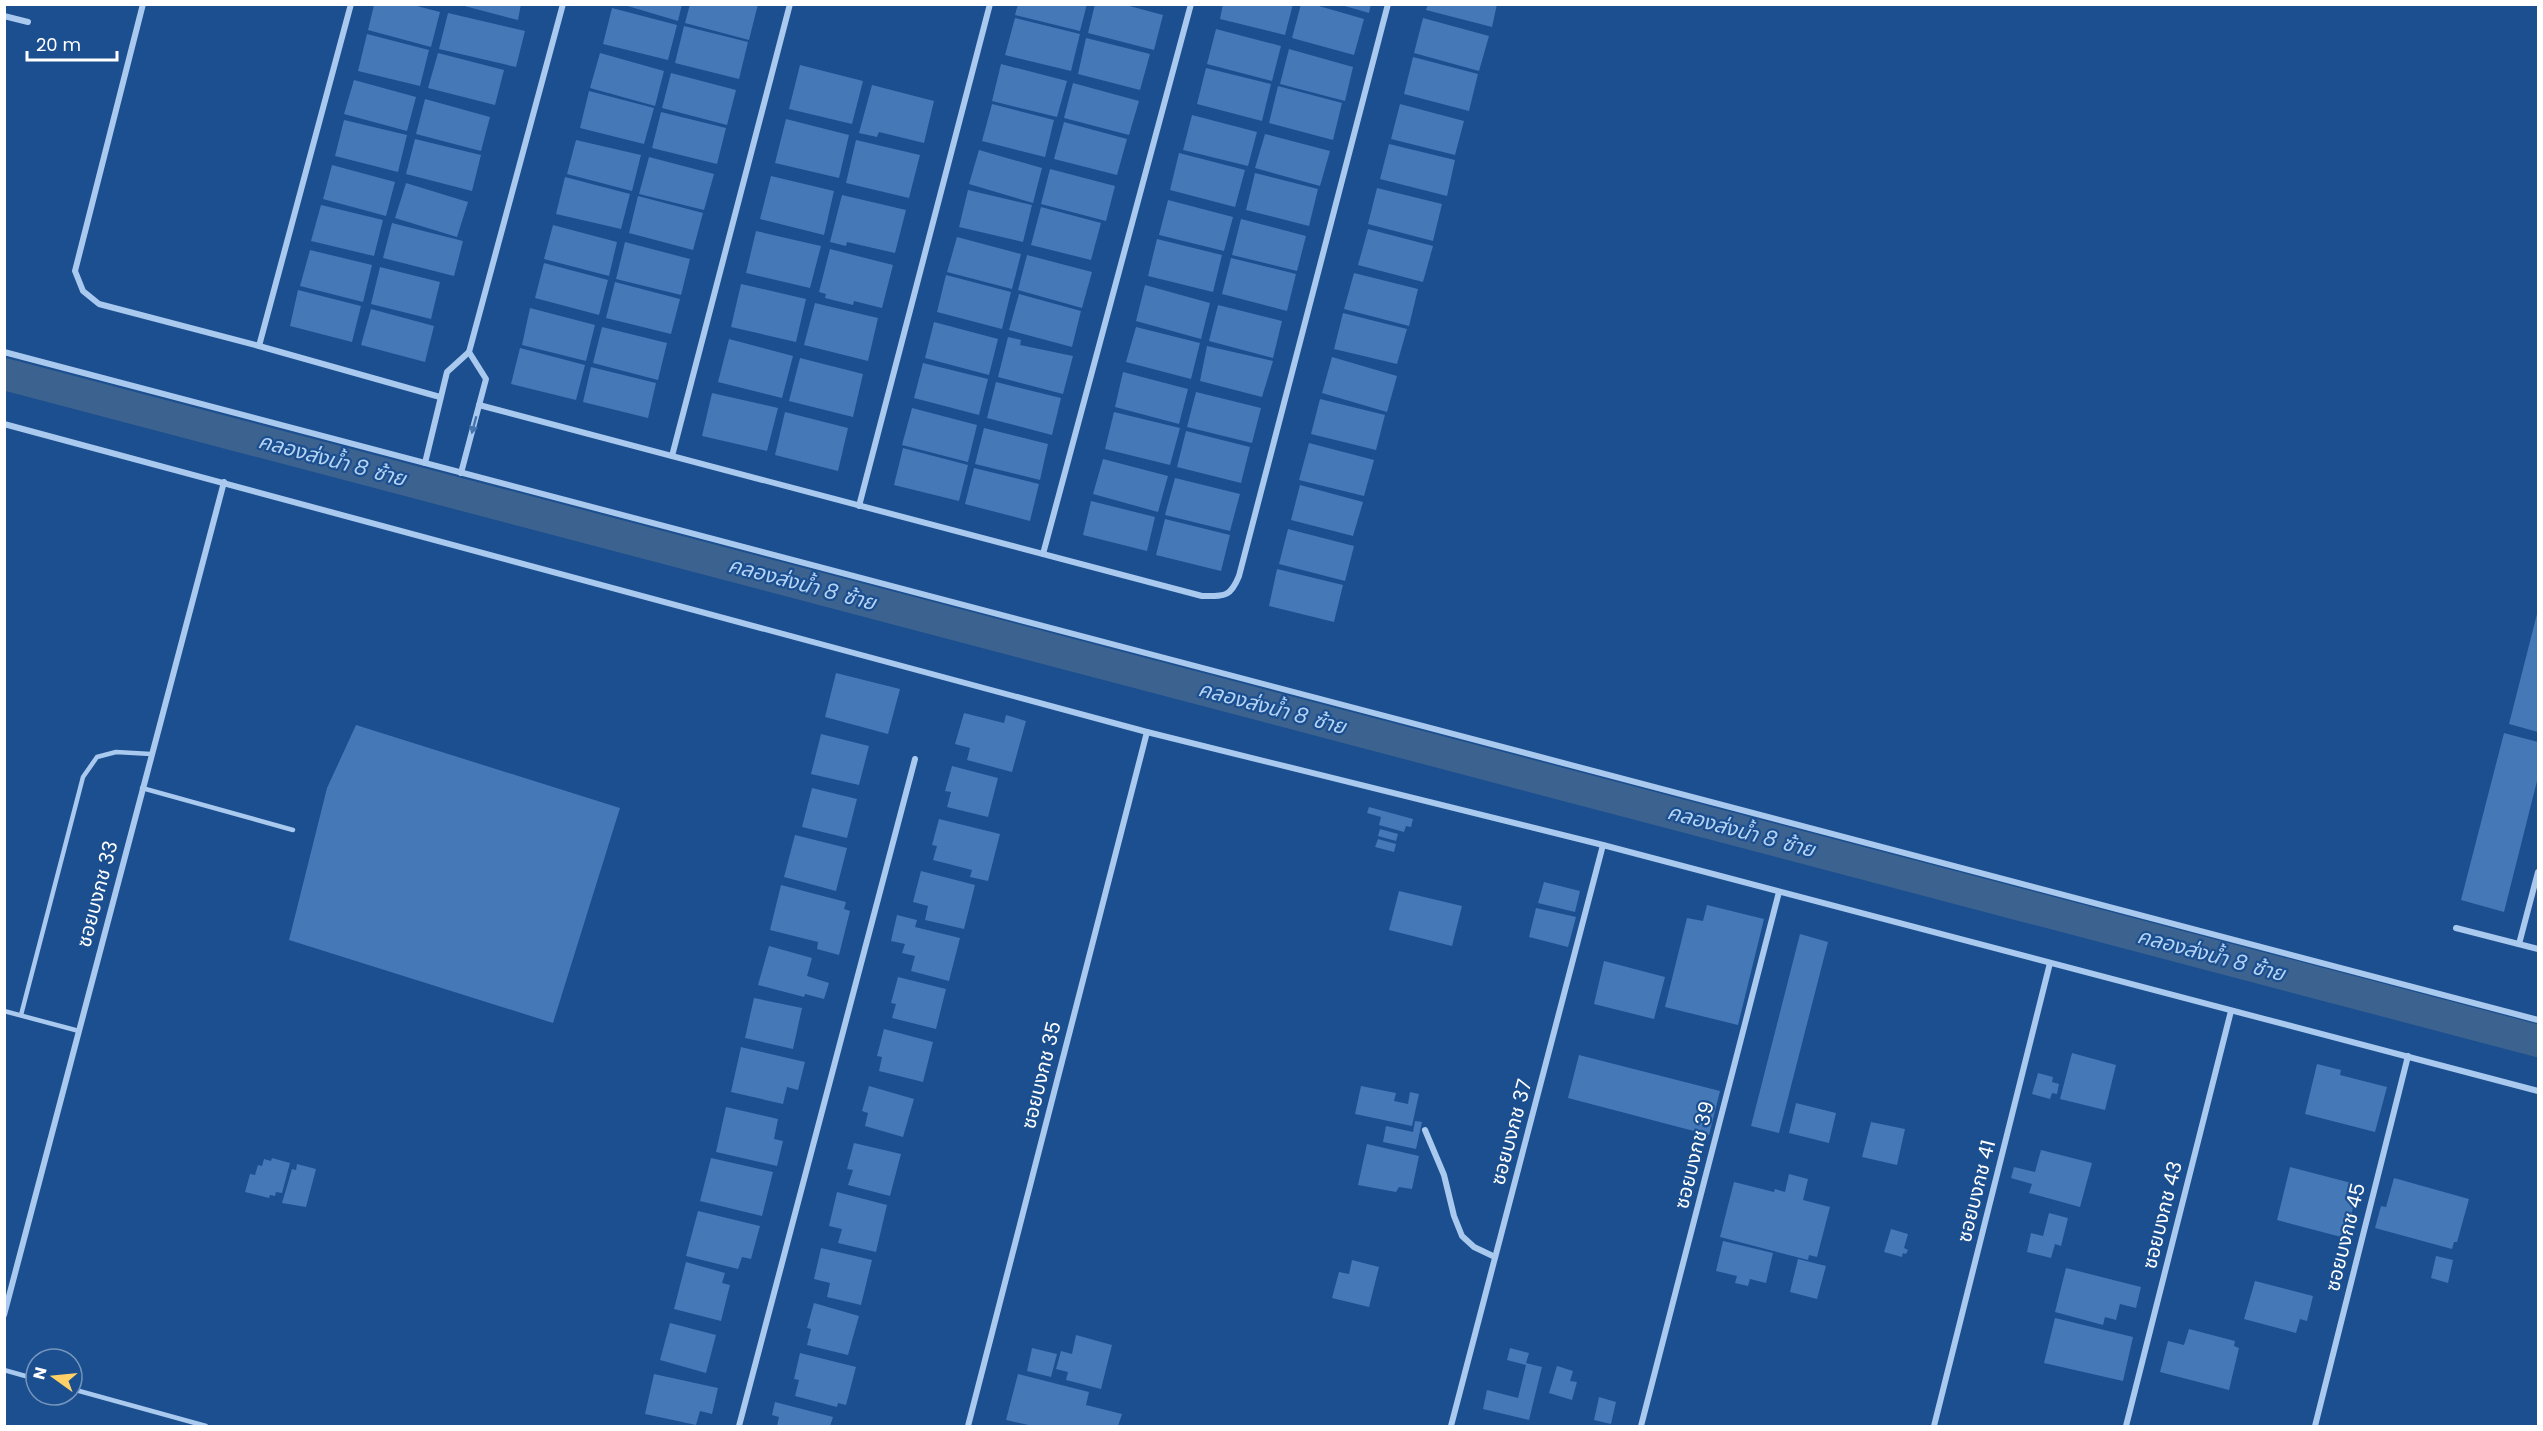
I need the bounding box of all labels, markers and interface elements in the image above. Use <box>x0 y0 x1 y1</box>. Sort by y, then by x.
scale bar <box>27 24 117 62</box>
text: 20 m <box>36 32 81 57</box>
one-way arrow <box>468 416 478 434</box>
water label: คลองส่งน้ำ 8 ซ้าย <box>255 426 410 494</box>
water label: คลองส่งน้ำ 8 ซ้าย <box>725 550 880 618</box>
water label: คลองส่งน้ำ 8 ซ้าย <box>1195 674 1350 742</box>
water label: คลองส่งน้ำ 8 ซ้าย <box>1664 797 1819 865</box>
street label: ซอยบงกช 33 <box>69 838 125 950</box>
water label: คลองส่งน้ำ 8 ซ้าย <box>2134 921 2289 989</box>
street label: ซอยบงกช 35 <box>1014 1018 1068 1132</box>
street label: ซอยบงกช 37 <box>1483 1076 1539 1188</box>
street label: ซอยบงกช 39 <box>1667 1098 1721 1212</box>
street label: ซอยบงกช 41 <box>1950 1137 2002 1245</box>
street label: ซอยบงกช 43 <box>2135 1158 2189 1272</box>
street label: ซอยบงกช 45 <box>2318 1180 2372 1294</box>
north arrow <box>24 1347 84 1407</box>
text: N <box>27 1364 53 1382</box>

